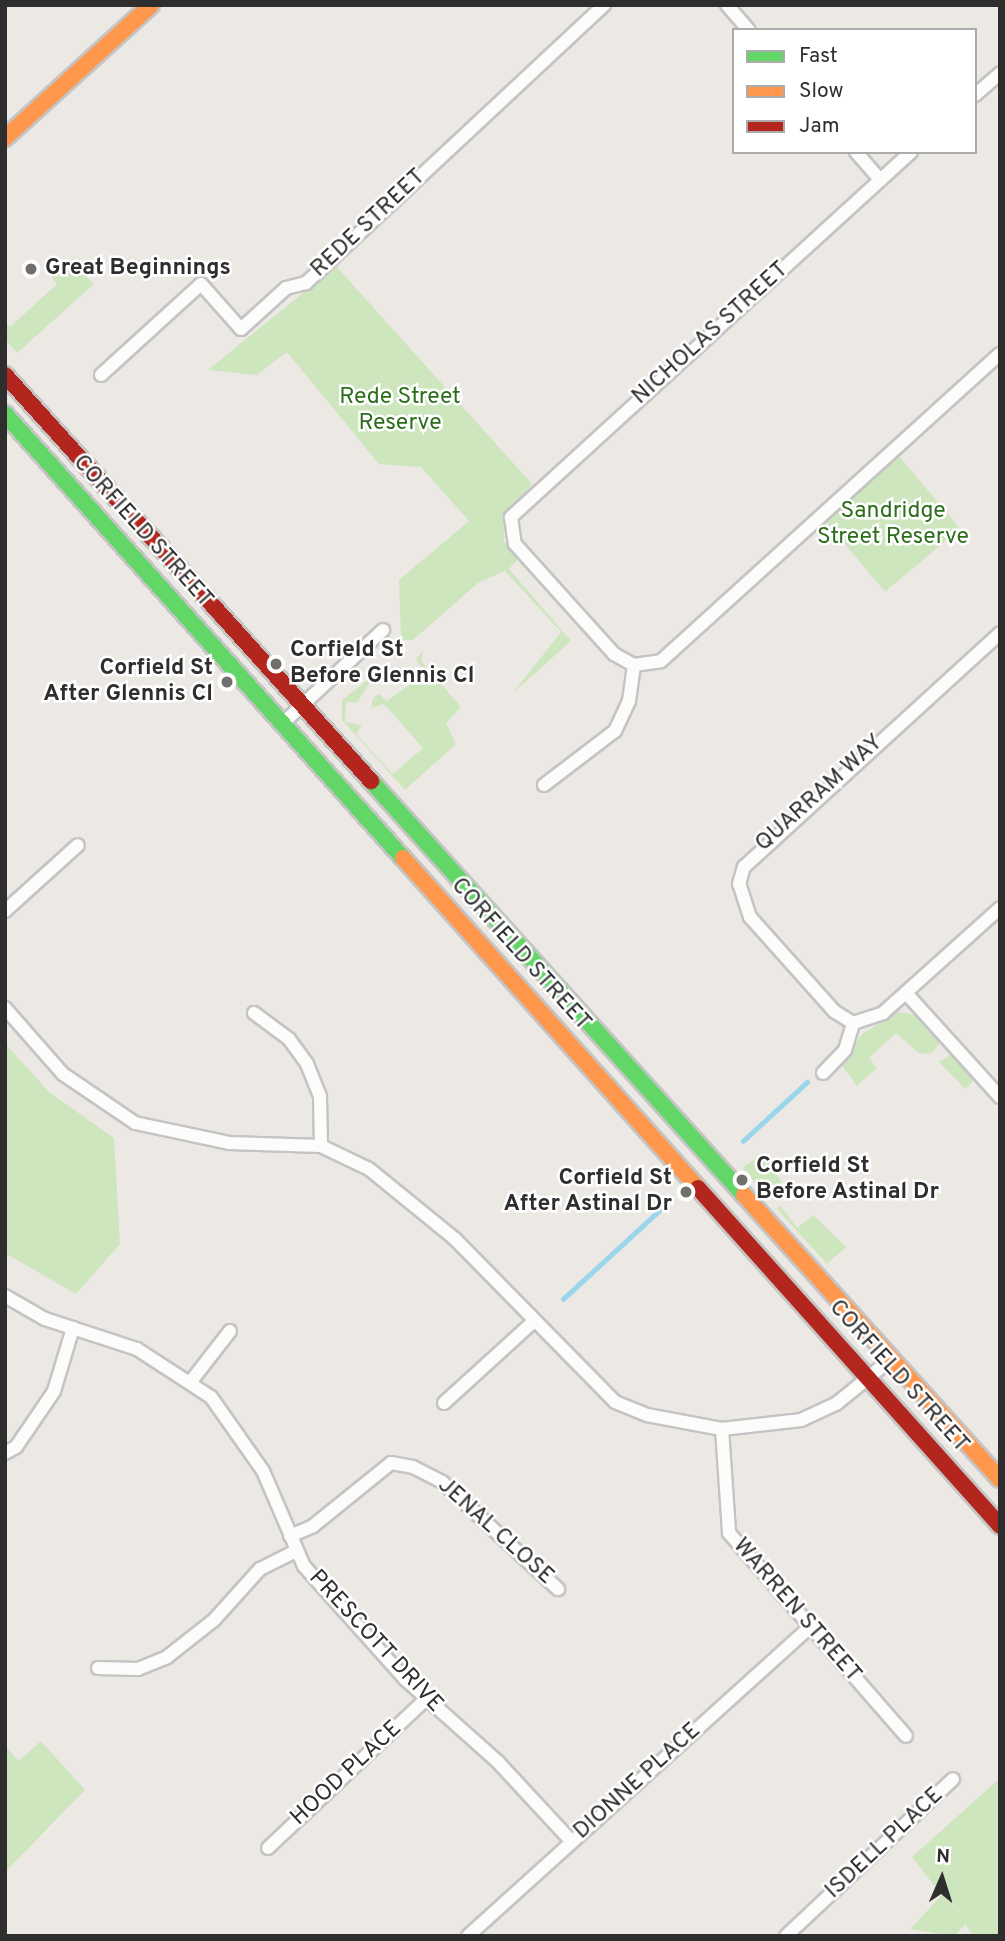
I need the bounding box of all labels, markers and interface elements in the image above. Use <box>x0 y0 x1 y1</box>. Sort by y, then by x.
legend <box>732 28 977 154</box>
text: Fast <box>799 43 838 70</box>
text: Slow <box>799 78 844 105</box>
text: Jam <box>799 113 840 140</box>
street label: REDE STREET <box>306 164 432 284</box>
place label: Great Beginnings <box>45 255 231 283</box>
street label: NICHOLAS STREET <box>627 257 795 411</box>
marker: Great Beginnings <box>23 261 39 277</box>
park label: Rede Street Reserve <box>339 384 461 438</box>
street label: CORFIELD STREET <box>66 450 218 614</box>
park label: Sandridge Street Reserve <box>817 498 969 552</box>
place label: Corfield St Before Glennis Cl <box>290 637 474 691</box>
place label: Corfield St After Glennis Cl <box>43 655 213 709</box>
marker: Corfield St Before Glennis Cl <box>268 656 284 672</box>
marker: Corfield St After Glennis Cl <box>219 674 235 690</box>
street label: QUARRAM WAY <box>750 729 890 859</box>
street label: CORFIELD STREET <box>444 873 596 1037</box>
place label: Corfield St Before Astinal Dr <box>756 1153 940 1207</box>
place label: Corfield St After Astinal Dr <box>503 1165 672 1219</box>
marker: Corfield St Before Astinal Dr <box>734 1172 750 1188</box>
marker: Corfield St After Astinal Dr <box>678 1184 694 1200</box>
street label: CORFIELD STREET <box>822 1295 974 1459</box>
street label: JENAL CLOSE <box>431 1472 559 1592</box>
street label: WARREN STREET <box>726 1533 866 1689</box>
street label: PRESCOTT DRIVE <box>302 1565 448 1719</box>
street label: HOOD PLACE <box>286 1716 408 1832</box>
street label: DIONNE PLACE <box>569 1718 707 1846</box>
street label: ISDELL PLACE <box>820 1782 950 1906</box>
north arrow <box>907 1843 977 1913</box>
text: N <box>936 1845 951 1869</box>

